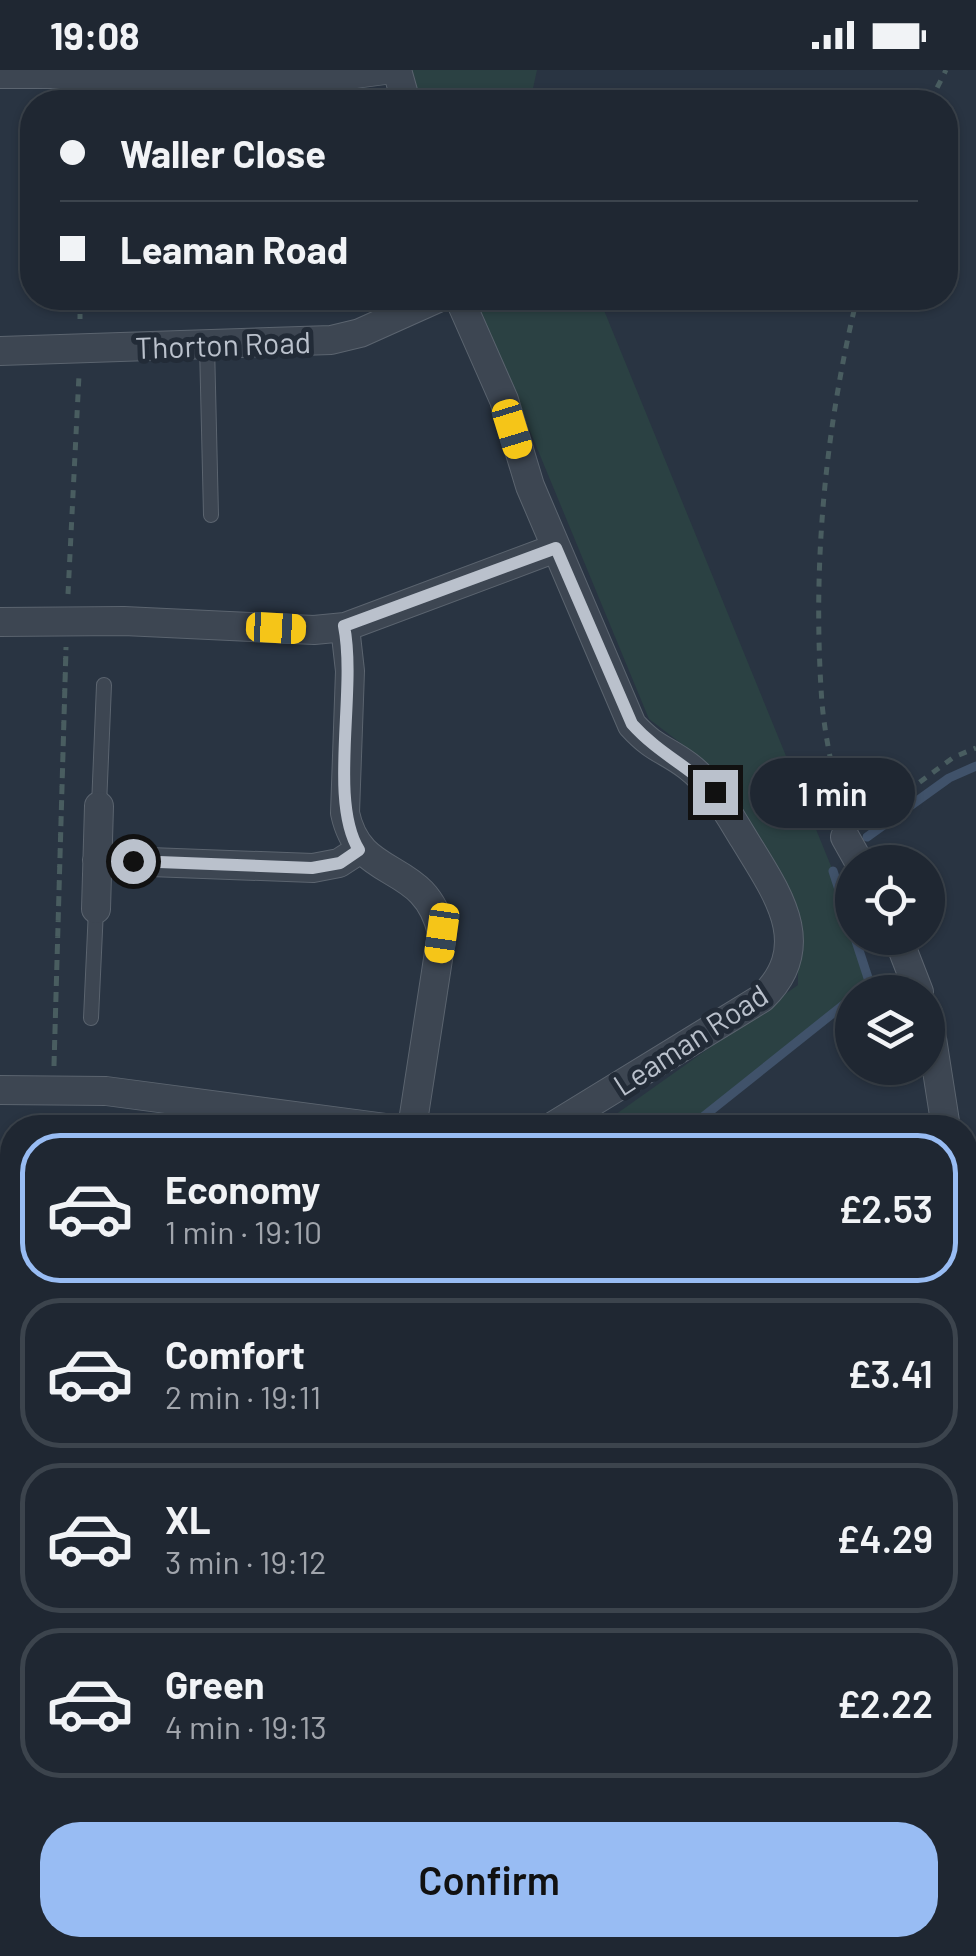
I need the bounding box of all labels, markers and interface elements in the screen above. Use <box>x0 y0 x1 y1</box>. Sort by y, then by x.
text: 19:08 <box>50 12 140 58</box>
text: Waller Close <box>120 130 326 176</box>
text: Leaman Road <box>120 226 348 272</box>
street label: Thorton Road <box>134 323 312 365</box>
car <box>489 396 535 462</box>
car <box>245 611 307 645</box>
callout: 1 min <box>750 757 915 827</box>
route end <box>693 770 738 815</box>
text: 1 min <box>798 774 867 812</box>
route start <box>111 839 156 884</box>
map controls <box>835 845 945 1085</box>
button: locate <box>835 845 945 955</box>
car <box>423 901 461 965</box>
button: layers <box>835 975 945 1085</box>
street label: Leaman Road <box>606 976 774 1102</box>
icon: car <box>45 1163 135 1253</box>
text: Economy <box>165 1166 320 1212</box>
text: £2.53 <box>838 1185 933 1231</box>
text: 1 min · 19:10 <box>165 1212 322 1250</box>
icon: car <box>45 1328 135 1418</box>
text: Comfort <box>165 1331 305 1377</box>
text: £3.41 <box>847 1350 933 1396</box>
text: 2 min · 19:11 <box>165 1377 321 1415</box>
icon: car <box>45 1493 135 1583</box>
text: XL <box>165 1496 211 1542</box>
text: £4.29 <box>836 1515 933 1561</box>
text: 3 min · 19:12 <box>165 1542 326 1580</box>
icon: car <box>45 1658 135 1748</box>
text: Green <box>165 1661 265 1707</box>
text: £2.22 <box>837 1680 933 1726</box>
text: 4 min · 19:13 <box>165 1707 327 1745</box>
button: Confirm <box>40 1822 938 1937</box>

